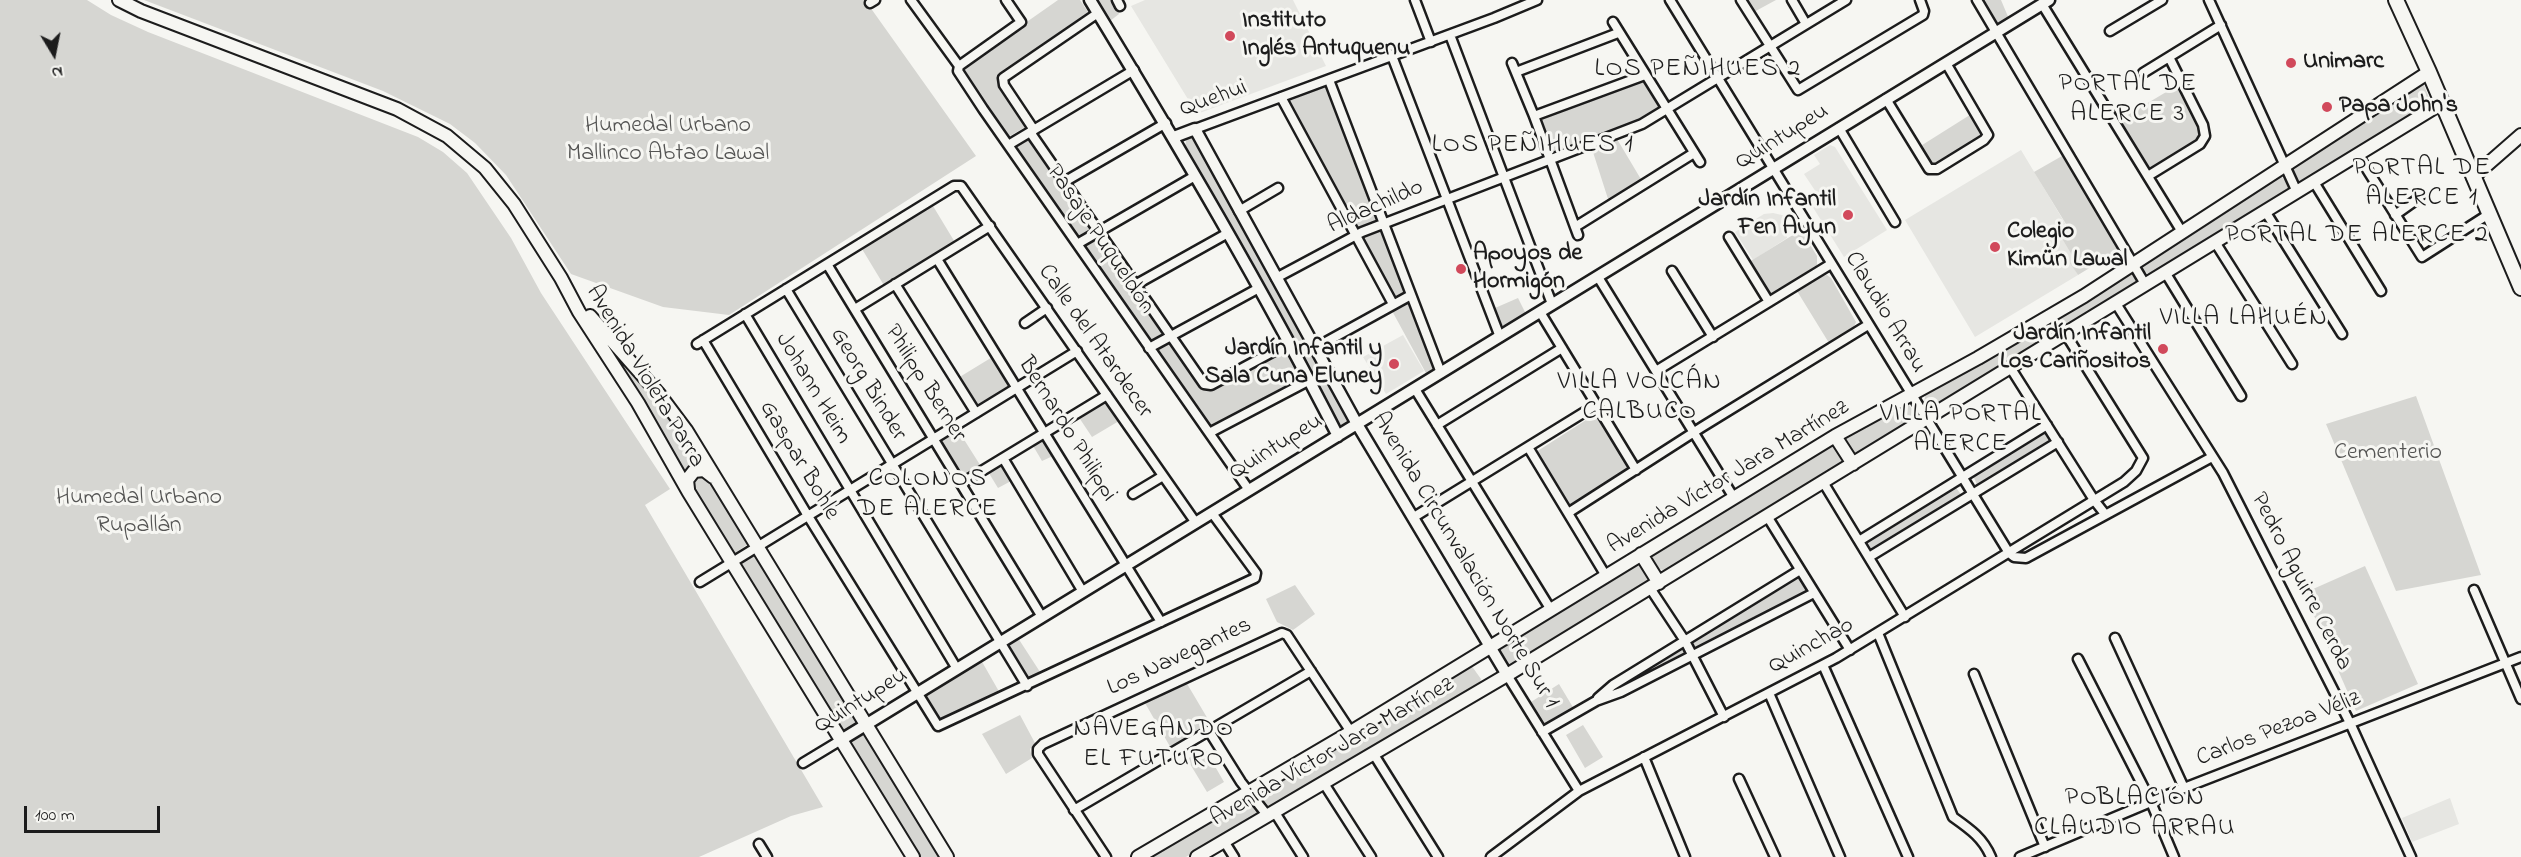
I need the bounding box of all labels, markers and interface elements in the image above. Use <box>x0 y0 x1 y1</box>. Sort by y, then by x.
place label: Instituto Inglés Antuquenu <box>1242 8 1411 64</box>
north arrow <box>24 24 84 84</box>
marker: Instituto Inglés Antuquenu <box>1223 29 1237 43</box>
place label: Unimarc <box>2303 49 2384 77</box>
district label: LOS PEÑIHUES 2 <box>1594 55 1802 87</box>
marker: Unimarc <box>2284 56 2298 70</box>
text: N <box>50 59 65 84</box>
district label: PORTAL DE ALERCE 3 <box>2059 70 2197 132</box>
street label: Quehui <box>1177 75 1251 125</box>
place label: Papa John's <box>2339 93 2458 121</box>
street label: Quintupeu <box>1731 98 1835 178</box>
marker: Papa John's <box>2320 100 2334 114</box>
park label: Humedal Urbano Mallinco Abtao Lawal <box>567 113 769 169</box>
district label: LOS PEÑIHUES 1 <box>1432 131 1634 163</box>
district label: PORTAL DE ALERCE 1 <box>2353 154 2491 216</box>
street label: Pasaje Puqueldón <box>1038 160 1160 320</box>
street label: Aldachildo <box>1324 174 1428 242</box>
place label: Jardín Infantil Fen Ayun <box>1698 187 1836 243</box>
marker: Jardín Infantil Fen Ayun <box>1841 208 1855 222</box>
place label: Colegio Kimün Lawal <box>2007 219 2128 275</box>
district label: PORTAL DE ALERCE 2 <box>2225 221 2489 253</box>
marker: Colegio Kimün Lawal <box>1988 240 2002 254</box>
place label: Apoyos de Hormigón <box>1473 241 1582 297</box>
street label: Claudio Arrau <box>1837 247 1931 379</box>
street label: Calle del Atardecer <box>1030 259 1158 425</box>
marker: Apoyos de Hormigón <box>1454 262 1468 276</box>
street label: Avenida Violeta Parra <box>578 281 710 473</box>
district label: VILLA LAHUÉN <box>2160 304 2328 336</box>
street label: Philipp Berner <box>877 320 971 448</box>
place label: Jardín Infantil Los Cariñositos <box>2000 321 2151 377</box>
street label: Georg Binder <box>822 323 912 447</box>
street label: Johann Heim <box>767 328 857 450</box>
place label: Jardín Infantil y Sala Cuna Eluney <box>1205 336 1382 392</box>
marker: Jardín Infantil Los Cariñositos <box>2156 342 2170 356</box>
street label: Bernardo Philippi <box>1010 352 1122 508</box>
marker: Jardín Infantil y Sala Cuna Eluney <box>1387 357 1401 371</box>
district label: VILLA VOLCÁN CALBUCO <box>1558 368 1722 430</box>
street label: Avenida Víctor Jara Martínez <box>1603 394 1855 562</box>
street label: Gaspar Bohle <box>751 396 845 526</box>
district label: VILLA PORTAL ALERCE <box>1880 400 2042 461</box>
street label: Quintupeu <box>1225 408 1329 488</box>
street label: Avenida Circunvalación Norte Sur 1 <box>1364 408 1564 714</box>
park label: Cementerio <box>2334 440 2442 468</box>
district label: COLONOS DE ALERCE <box>858 465 998 526</box>
park label: Humedal Urbano Rupallán <box>56 485 222 541</box>
street label: Pedro Aguirre Cerda <box>2243 488 2357 676</box>
street label: Los Navegantes <box>1103 612 1257 704</box>
street label: Quinchao <box>1764 612 1860 682</box>
street label: Quintupeu <box>810 662 914 742</box>
street label: Avenida Víctor Jara Martínez <box>1206 671 1460 835</box>
street label: Carlos Pezoa Véliz <box>2193 685 2365 775</box>
district label: NAVEGANDO EL FUTURO <box>1073 715 1235 776</box>
district label: POBLACIÓN CLAUDIO ARRAU <box>2034 784 2236 846</box>
scale bar <box>27 794 164 832</box>
text: 100 m <box>35 803 75 829</box>

